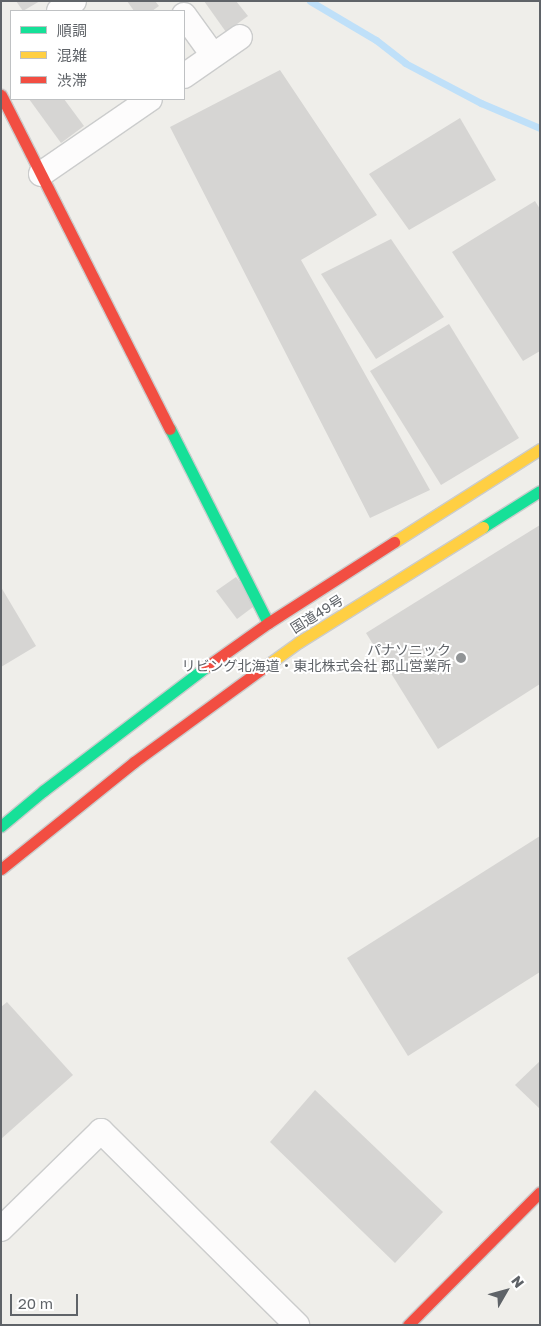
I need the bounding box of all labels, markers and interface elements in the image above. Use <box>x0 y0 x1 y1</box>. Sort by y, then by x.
legend <box>10 10 185 100</box>
text: 順調 <box>57 21 87 39</box>
text: 混雑 <box>57 46 87 64</box>
text: 渋滞 <box>57 71 87 89</box>
street label: 国道49号 <box>288 591 346 637</box>
place label: パナソニック リビング北海道・東北株式会社 郡山営業所 <box>182 642 451 674</box>
marker: パナソニック リビング北海道・東北株式会社 郡山営業所 <box>455 652 467 664</box>
north arrow <box>481 1266 531 1316</box>
text: N <box>508 1272 528 1291</box>
scale bar <box>12 1284 80 1316</box>
text: 20 m <box>18 1294 53 1312</box>

